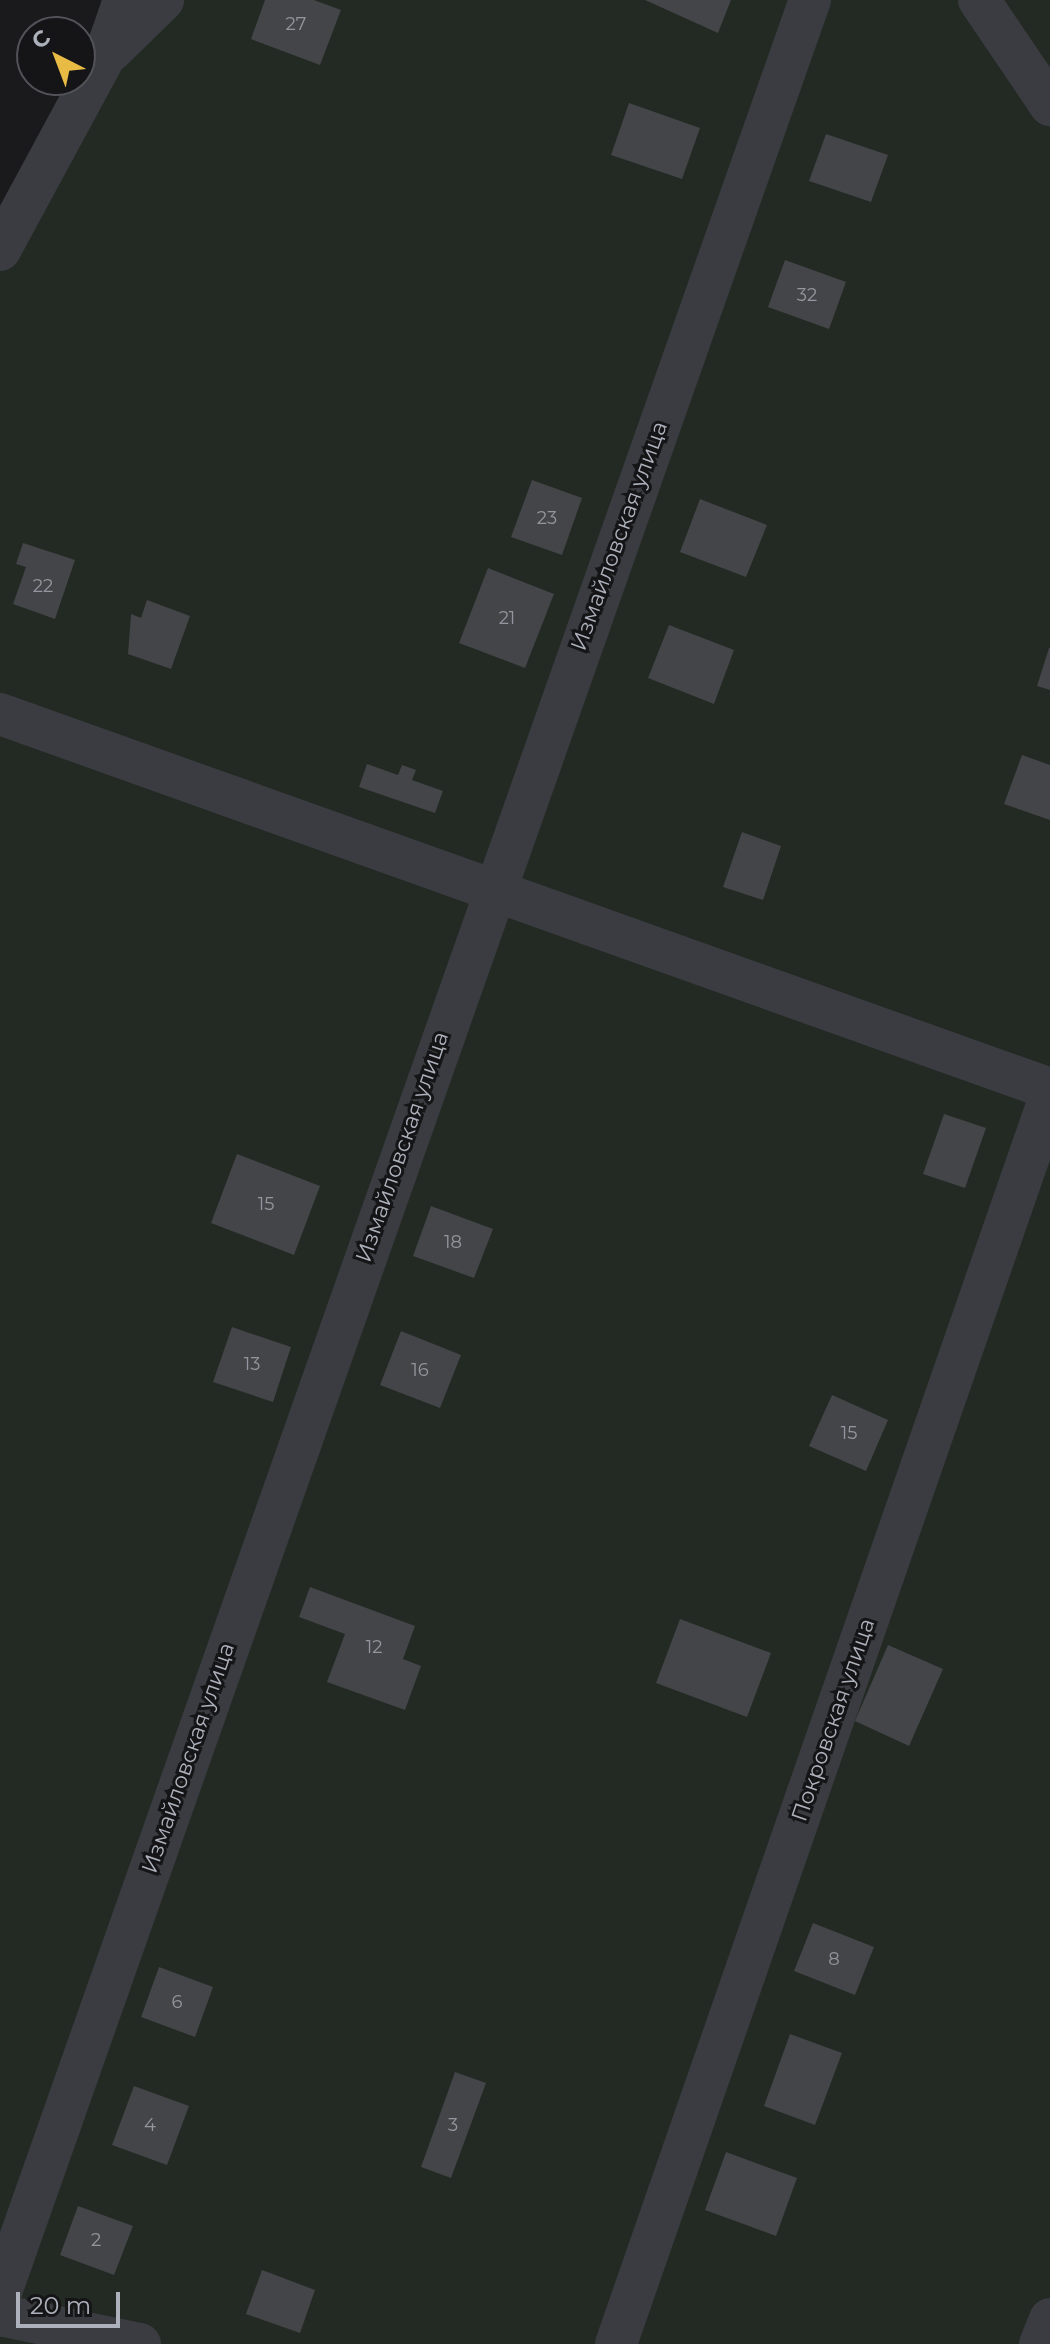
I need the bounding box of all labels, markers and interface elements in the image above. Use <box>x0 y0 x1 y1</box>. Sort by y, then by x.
house number: 27 <box>286 13 306 35</box>
north arrow <box>16 16 96 96</box>
text: С <box>26 24 56 55</box>
house number: 32 <box>797 284 817 306</box>
street label: Измайловская улица <box>565 418 673 654</box>
house number: 23 <box>537 507 557 529</box>
house number: 22 <box>33 575 53 597</box>
house number: 21 <box>499 607 515 629</box>
street label: Измайловская улица <box>350 1028 454 1266</box>
house number: 15 <box>258 1193 274 1215</box>
house number: 18 <box>444 1231 462 1253</box>
house number: 13 <box>244 1353 260 1375</box>
house number: 16 <box>411 1359 429 1381</box>
house number: 15 <box>841 1422 857 1444</box>
street label: Покровская улица <box>786 1615 880 1825</box>
house number: 12 <box>366 1636 382 1658</box>
street label: Измайловская улица <box>136 1639 240 1877</box>
house number: 8 <box>828 1948 840 1970</box>
house number: 6 <box>172 1991 182 2013</box>
house number: 4 <box>144 2114 156 2136</box>
house number: 3 <box>448 2114 458 2136</box>
house number: 2 <box>91 2229 101 2251</box>
scale bar <box>20 2276 124 2326</box>
text: 20 m <box>30 2291 91 2320</box>

